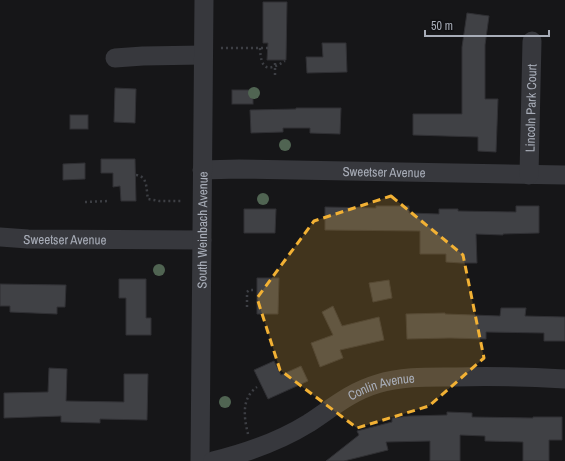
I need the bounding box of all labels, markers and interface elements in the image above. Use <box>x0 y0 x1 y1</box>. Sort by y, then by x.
scale bar <box>425 12 549 38</box>
text: 50 m <box>431 18 453 34</box>
street label: Lincoln Park Court <box>522 64 540 152</box>
street label: Sweetser Avenue <box>342 163 426 181</box>
street label: South Weinbach Avenue <box>193 171 212 289</box>
street label: Sweetser Avenue <box>23 231 107 248</box>
street label: Conlin Avenue <box>345 370 415 404</box>

